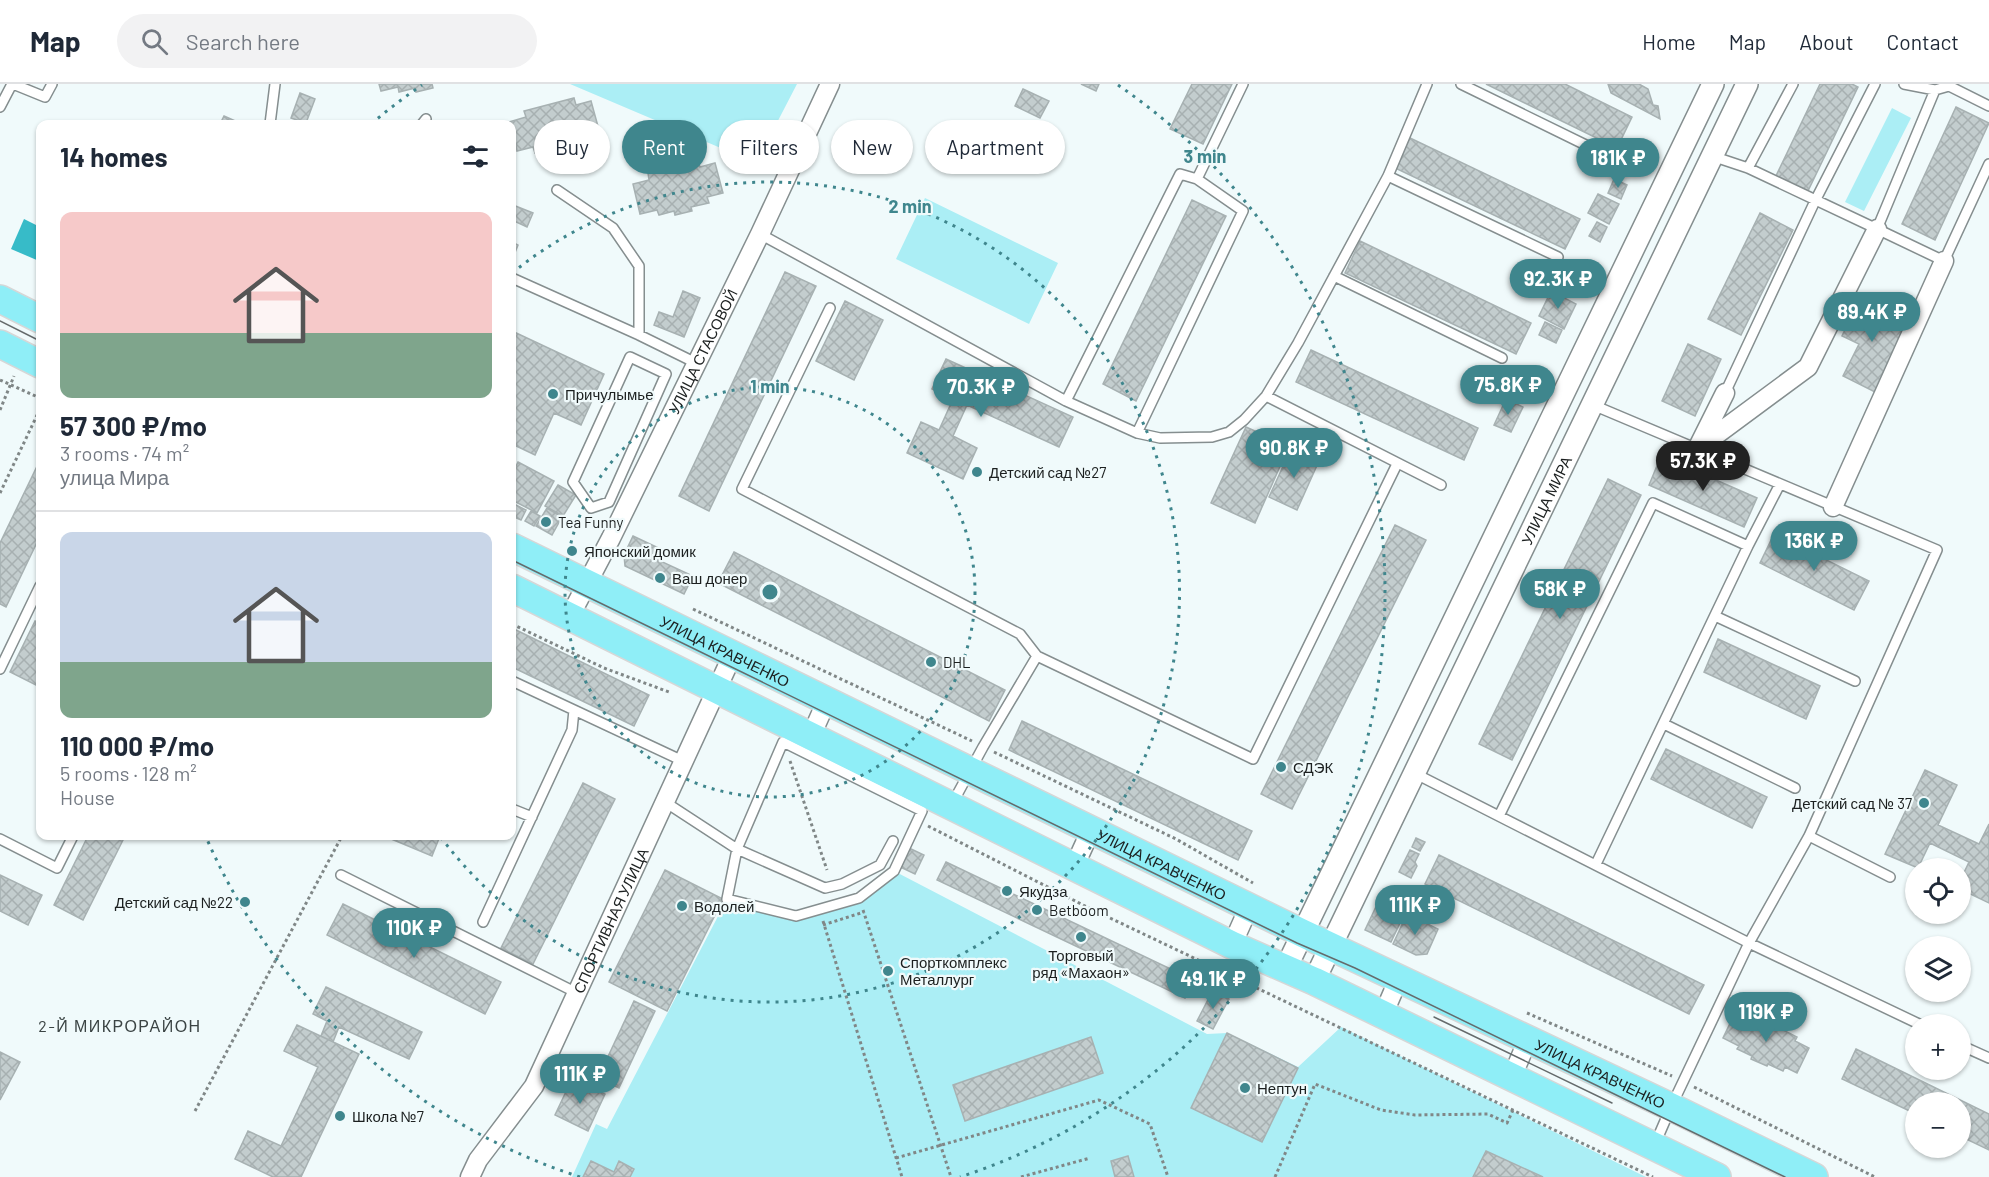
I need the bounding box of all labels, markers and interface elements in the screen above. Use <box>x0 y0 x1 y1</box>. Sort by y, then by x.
search box <box>117 14 537 68</box>
text: Map <box>30 24 81 58</box>
icon: search <box>138 25 171 58</box>
text: Search here <box>186 28 300 54</box>
text: Home <box>1642 29 1696 54</box>
text: Map <box>1729 29 1766 54</box>
text: About <box>1799 29 1854 54</box>
text: Contact <box>1887 29 1959 54</box>
chip: Buy <box>534 120 610 174</box>
chip: Rent <box>622 120 707 174</box>
chip: Filters <box>719 120 819 174</box>
chip: New <box>831 120 913 174</box>
chip: Apartment <box>925 120 1065 174</box>
pin: 181K ₽ <box>1569 138 1667 189</box>
icon: filters <box>459 140 492 173</box>
text: 14 homes <box>60 141 167 172</box>
text: 3 min <box>1184 145 1226 167</box>
text: 181K ₽ <box>1590 145 1646 169</box>
text: 2 min <box>888 195 932 217</box>
icon: home <box>222 251 330 359</box>
pin: 92.3K ₽ <box>1503 259 1613 310</box>
text: 92.3K ₽ <box>1524 266 1592 290</box>
street label: УЛИЦА СТАСОВОЙ <box>664 286 741 417</box>
pin: 89.4K ₽ <box>1817 292 1927 343</box>
text: 89.4K ₽ <box>1837 299 1907 323</box>
pin: 75.8K ₽ <box>1453 365 1563 416</box>
pin: 70.3K ₽ <box>926 367 1036 418</box>
text: 75.8K ₽ <box>1474 372 1542 396</box>
text: 70.3K ₽ <box>947 374 1015 398</box>
text: 1 min <box>750 375 790 397</box>
place label: Причулымье <box>565 385 654 403</box>
marker: Причулымье <box>546 387 560 401</box>
text: 57 300 ₽/mo <box>60 410 207 441</box>
pin: 90.8K ₽ <box>1239 428 1349 479</box>
text: 90.8K ₽ <box>1260 435 1328 459</box>
text: 3 rooms · 74 m² <box>60 441 189 465</box>
pin: 57.3K ₽ <box>1648 441 1758 492</box>
text: 57.3K ₽ <box>1670 448 1736 472</box>
street label: УЛИЦА МИРА <box>1517 453 1575 547</box>
place label: Детский сад №27 <box>989 463 1106 481</box>
text: улица Мира <box>60 465 169 489</box>
marker: Детский сад №27 <box>970 465 984 479</box>
place label: Tea Funny <box>558 513 623 531</box>
marker: Tea Funny <box>539 515 553 529</box>
pin: 136K ₽ <box>1765 521 1863 572</box>
text: 136K ₽ <box>1784 528 1844 552</box>
place label: Японский домик <box>584 542 696 560</box>
marker: Японский домик <box>565 544 579 558</box>
place label: Ваш донер <box>672 569 747 587</box>
pin: 58K ₽ <box>1518 569 1602 620</box>
icon: home <box>222 571 330 679</box>
marker: Ваш донер <box>653 571 667 585</box>
text: 58K ₽ <box>1534 576 1586 600</box>
centre of rings <box>760 582 780 602</box>
street label: УЛИЦА КРАВЧЕНКО <box>657 612 793 690</box>
place label: DHL <box>943 653 971 671</box>
marker: DHL <box>924 655 938 669</box>
text: 110 000 ₽/mo <box>60 730 214 761</box>
place label: СДЭК <box>1293 758 1333 776</box>
marker: СДЭК <box>1274 760 1288 774</box>
text: 5 rooms · 128 m² <box>60 761 197 785</box>
text: House <box>60 785 115 809</box>
place label: Детский сад № 37 <box>1792 794 1912 812</box>
marker: Детский сад № 37 <box>1917 796 1931 810</box>
street label: УЛИЦА КРАВЧЕНКО <box>1094 825 1229 904</box>
street label: СПОРТИВНАЯ УЛИЦА <box>569 845 652 996</box>
map controls <box>1905 858 1971 1158</box>
button: locate <box>1905 858 1971 924</box>
place label: Якудза <box>1019 882 1068 900</box>
marker: Якудза <box>1000 884 1014 898</box>
pin: 111K ₽ <box>1366 885 1464 936</box>
text: 111K ₽ <box>1389 892 1441 916</box>
place label: Детский сад №22 <box>115 893 233 911</box>
marker: Детский сад №22 <box>238 895 252 909</box>
place label: Водолей <box>694 897 754 915</box>
marker: Водолей <box>675 899 689 913</box>
place label: Betboom <box>1049 901 1109 919</box>
marker: Betboom <box>1030 903 1044 917</box>
pin: 110K ₽ <box>365 908 463 959</box>
text: 110K ₽ <box>386 915 442 939</box>
marker: Торговый ряд «Махаон» <box>1074 930 1088 944</box>
button: layers <box>1905 936 1971 1002</box>
place label: Торговый ряд «Махаон» <box>1032 946 1130 981</box>
place label: Спорткомплекс Металлург <box>900 953 1008 988</box>
pin: 49.1K ₽ <box>1158 959 1268 1010</box>
marker: Спорткомплекс Металлург <box>881 964 895 978</box>
text: 49.1K ₽ <box>1180 966 1246 990</box>
pin: 119K ₽ <box>1717 992 1815 1043</box>
text: 119K ₽ <box>1738 999 1794 1023</box>
button: + <box>1905 1014 1971 1080</box>
district label: 2-Й МИКРОРАЙОН <box>38 1016 202 1035</box>
street label: УЛИЦА КРАВЧЕНКО <box>1532 1035 1668 1112</box>
pin: 111K ₽ <box>531 1054 629 1105</box>
text: 111K ₽ <box>554 1061 606 1085</box>
place label: Нептун <box>1257 1079 1307 1097</box>
marker: Нептун <box>1238 1081 1252 1095</box>
button: − <box>1905 1092 1971 1158</box>
place label: Школа №7 <box>352 1107 424 1125</box>
marker: Школа №7 <box>333 1109 347 1123</box>

